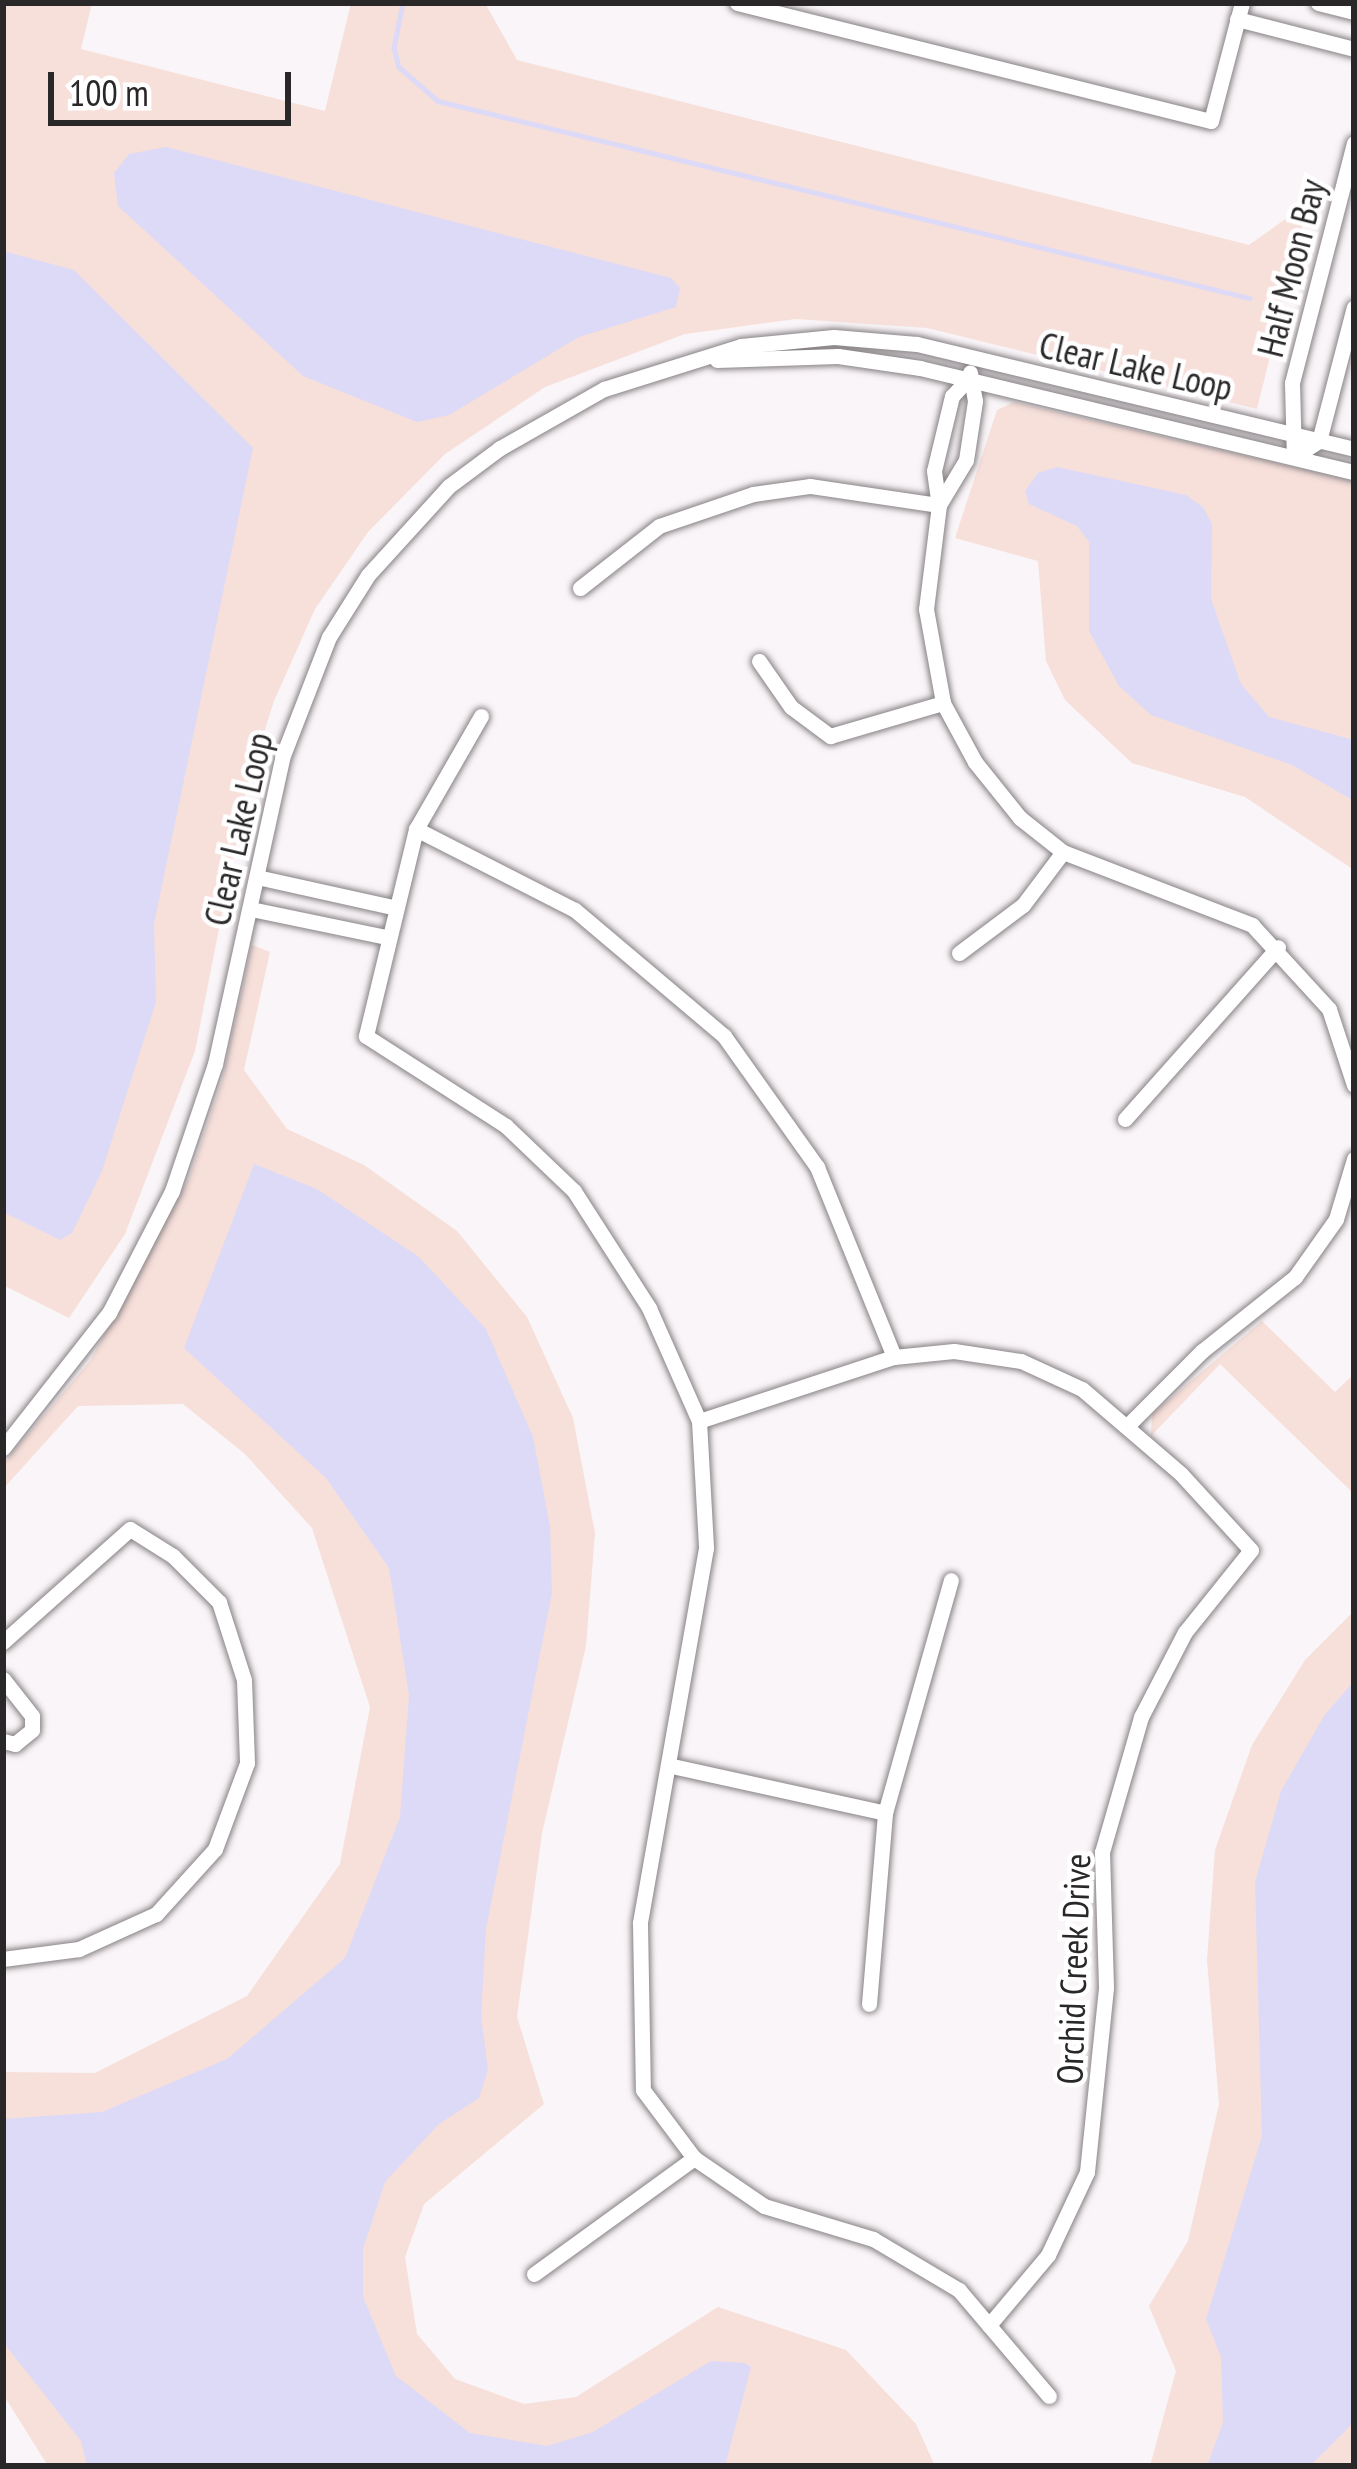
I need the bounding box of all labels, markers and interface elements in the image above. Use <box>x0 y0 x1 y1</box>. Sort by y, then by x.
scale bar <box>54 48 297 122</box>
text: 100 m <box>69 69 149 116</box>
street label: Half Moon Bay <box>1248 175 1334 361</box>
street label: Clear Lake Loop <box>1035 323 1237 409</box>
street label: Clear Lake Loop <box>195 728 281 930</box>
street label: Orchid Creek Drive <box>1047 1852 1099 2086</box>

